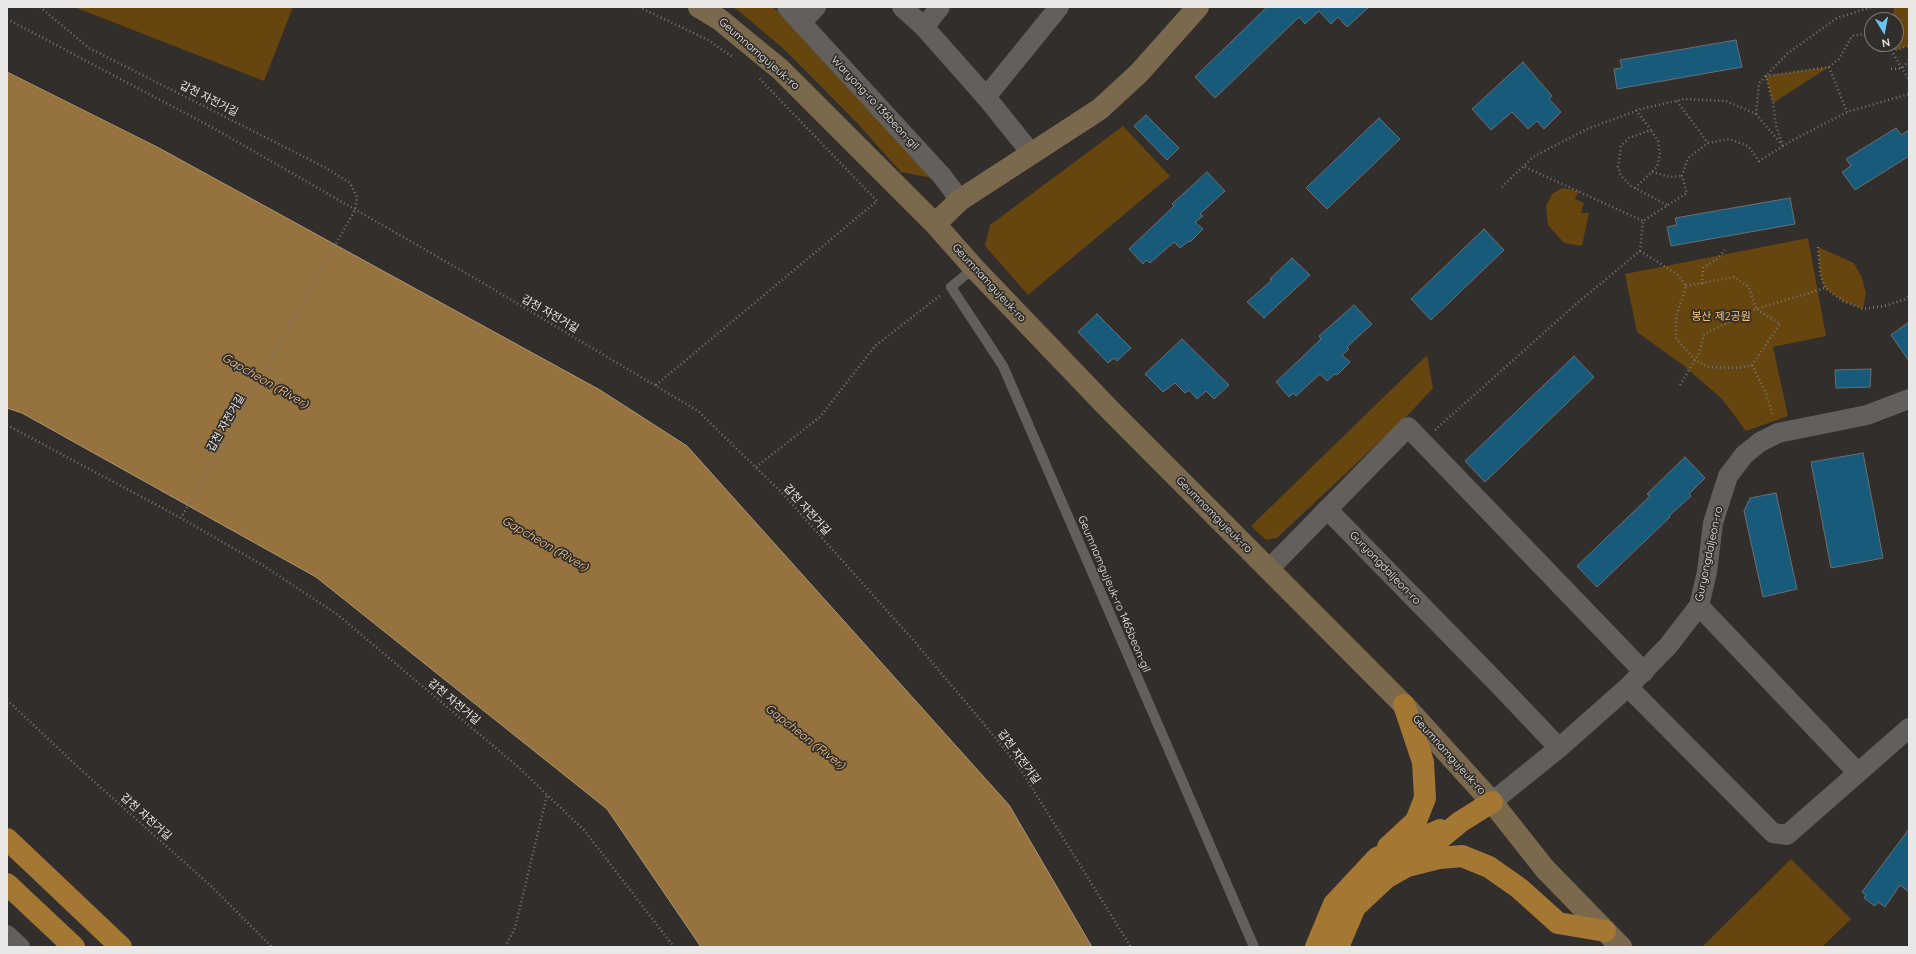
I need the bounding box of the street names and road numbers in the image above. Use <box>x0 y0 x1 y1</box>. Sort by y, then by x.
street label: Geumnamgujeuk-ro <box>716 15 802 93</box>
street label: Waryong-ro 136beon-gil <box>828 53 922 153</box>
street label: 갑천 자전거길 <box>178 79 240 119</box>
street label: Geumnamgujeuk-ro <box>949 241 1029 325</box>
street label: 갑천 자전거길 <box>519 292 581 336</box>
street label: 갑천 자전거길 <box>204 392 248 454</box>
street label: Geumnamgujeuk-ro <box>1173 474 1255 556</box>
street label: 갑천 자전거길 <box>781 482 833 538</box>
street label: Guryongdaljeon-ro <box>1692 505 1726 603</box>
street label: Geumnamgujeuk-ro 1465beon-gil <box>1075 514 1153 674</box>
street label: Guryongdaljeon-ro <box>1347 529 1423 607</box>
street label: 갑천 자전거길 <box>425 676 483 728</box>
street label: Geumnamgujeuk-ro <box>1410 712 1488 798</box>
street label: 갑천 자전거길 <box>995 727 1043 787</box>
street label: 갑천 자전거길 <box>118 791 174 843</box>

